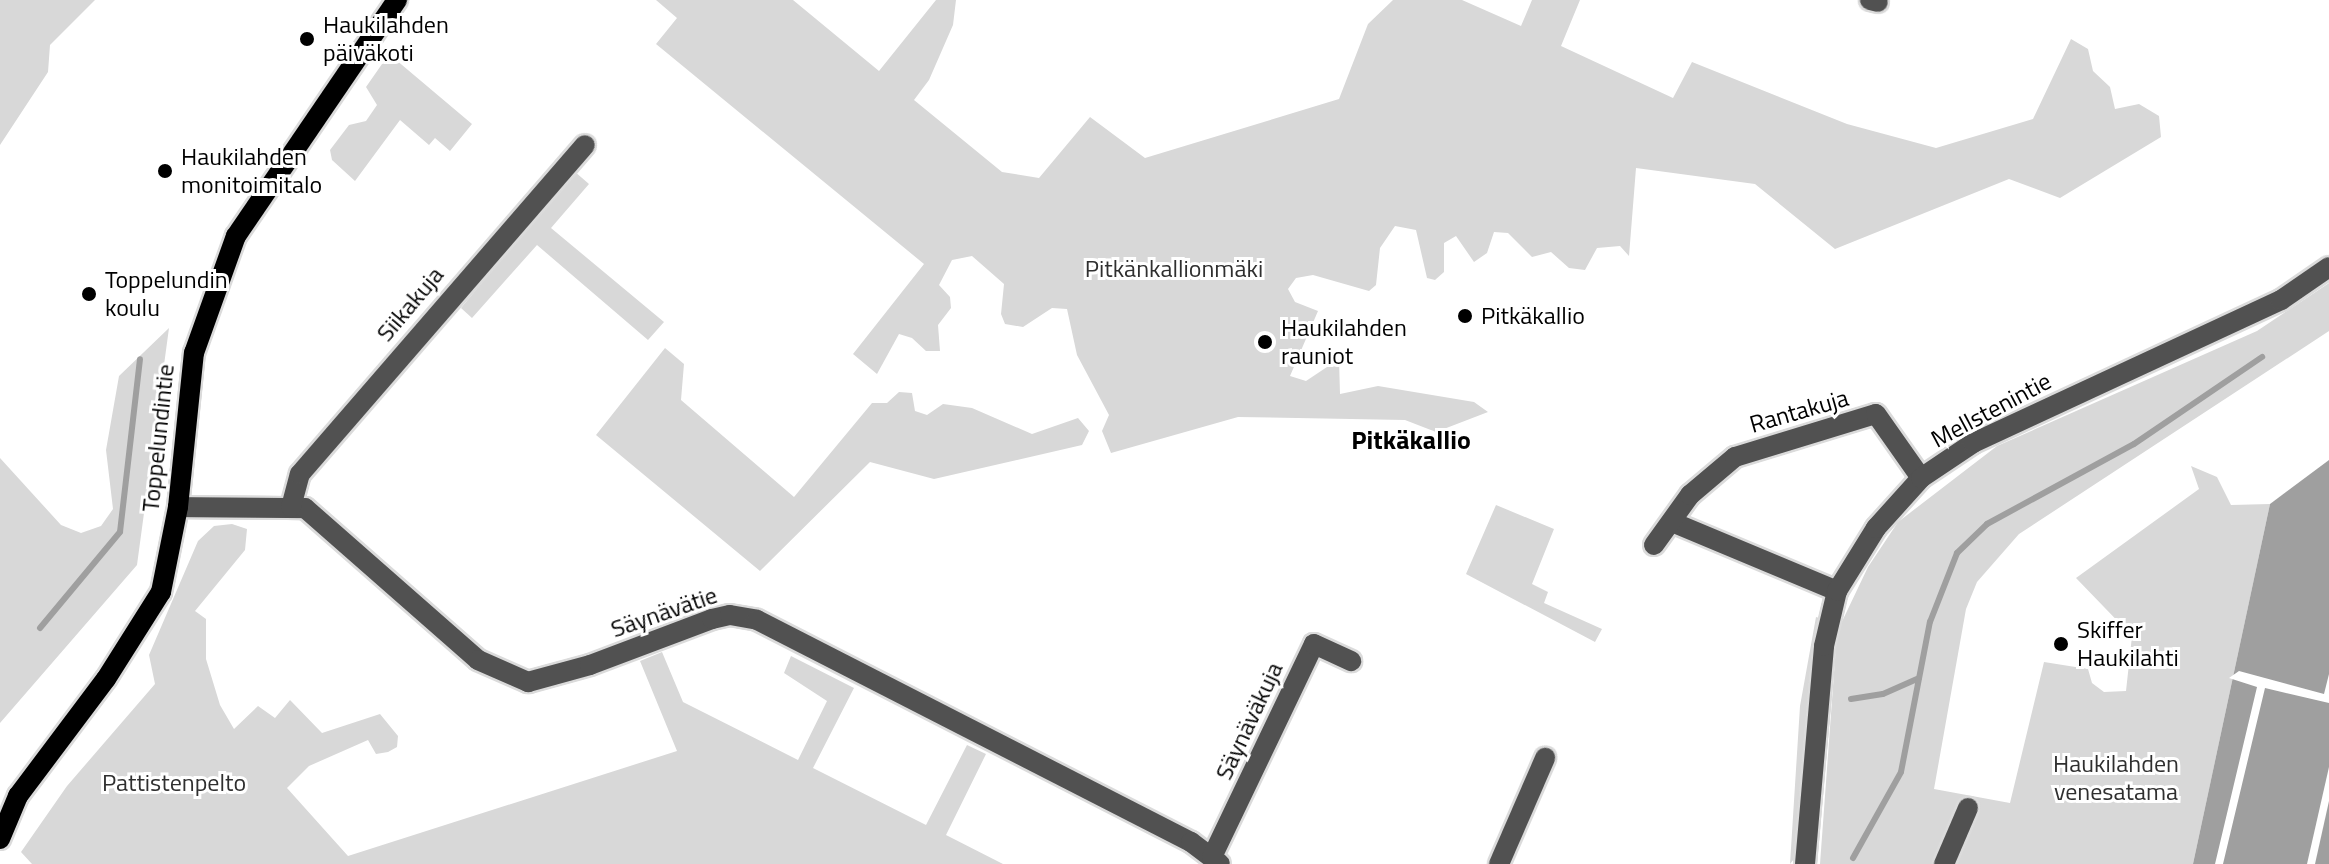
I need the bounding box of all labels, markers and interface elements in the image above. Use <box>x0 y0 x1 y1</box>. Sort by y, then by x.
place label: Haukilahden päiväkoti <box>323 11 449 67</box>
marker: Haukilahden päiväkoti <box>298 30 316 48</box>
place label: Haukilahden monitoimitalo <box>181 143 322 199</box>
marker: Haukilahden monitoimitalo <box>156 162 174 180</box>
park label: Pitkänkallionmäki <box>1085 255 1263 283</box>
street label: Siikakuja <box>371 261 449 347</box>
place label: Toppelundin koulu <box>105 266 228 322</box>
marker: Toppelundin koulu <box>80 285 98 303</box>
place label: Pitkäkallio <box>1481 302 1585 330</box>
marker: Pitkäkallio <box>1456 307 1474 325</box>
place label: Haukilahden rauniot <box>1281 314 1407 370</box>
marker: Haukilahden rauniot <box>1256 333 1274 351</box>
street label: Toppelundintie <box>136 363 180 513</box>
street label: Mellstenintie <box>1926 366 2056 454</box>
street label: Rantakuja <box>1746 383 1852 439</box>
district label: Pitkäkallio <box>1351 424 1471 456</box>
street label: Säynävätie <box>607 580 721 644</box>
place label: Skiffer Haukilahti <box>2077 616 2179 672</box>
marker: Skiffer Haukilahti <box>2052 635 2070 653</box>
street label: Säynäväkuja <box>1209 658 1289 784</box>
park label: Haukilahden venesatama <box>2053 750 2179 806</box>
park label: Pattistenpelto <box>102 769 246 797</box>

